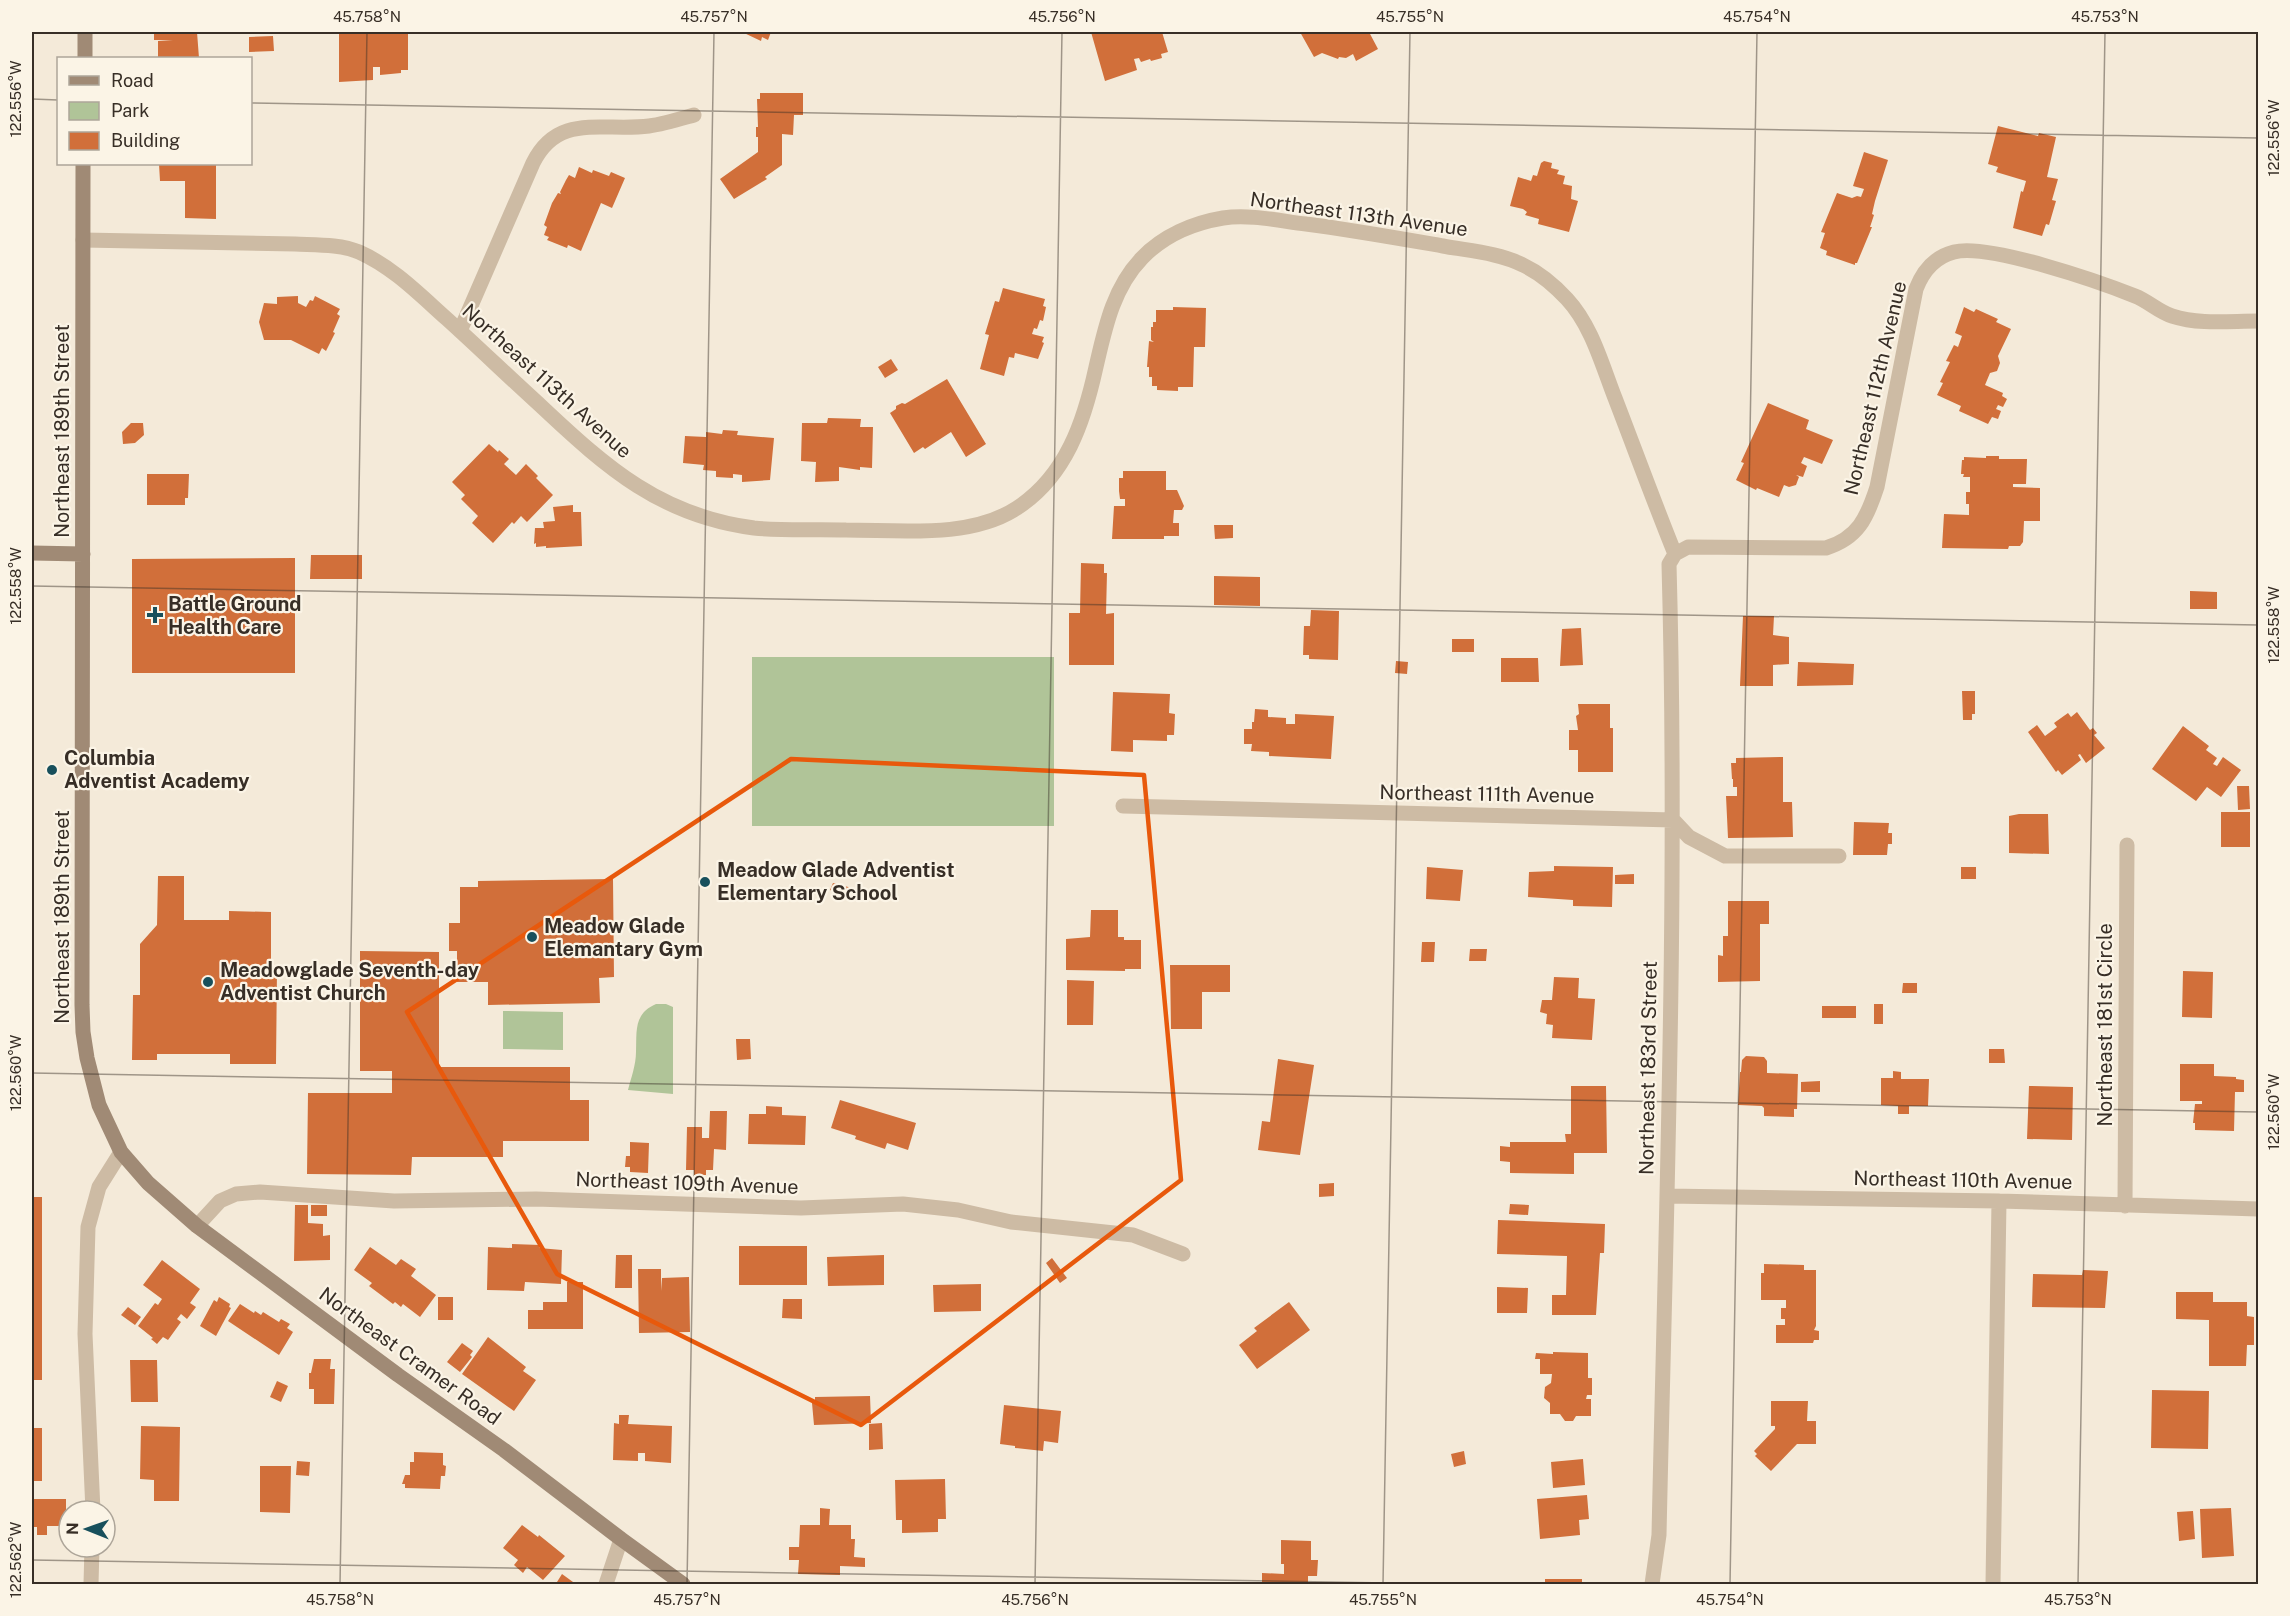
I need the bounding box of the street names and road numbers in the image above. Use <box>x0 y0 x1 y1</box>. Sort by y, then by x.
street label: Northeast 113th Avenue <box>1249 187 1469 241</box>
street label: Northeast 112th Avenue <box>1839 279 1911 497</box>
street label: Northeast 113th Avenue <box>457 299 637 463</box>
street label: Northeast 189th Street <box>50 324 74 538</box>
street label: Northeast 111th Avenue <box>1379 780 1595 808</box>
street label: Northeast 189th Street <box>50 810 74 1024</box>
street label: Northeast 181st Circle <box>2093 923 2117 1127</box>
street label: Northeast 183rd Street <box>1634 961 1662 1175</box>
street label: Northeast 110th Avenue <box>1853 1166 2073 1194</box>
street label: Northeast 109th Avenue <box>575 1167 799 1199</box>
street label: Northeast Cramer Road <box>314 1282 506 1430</box>

